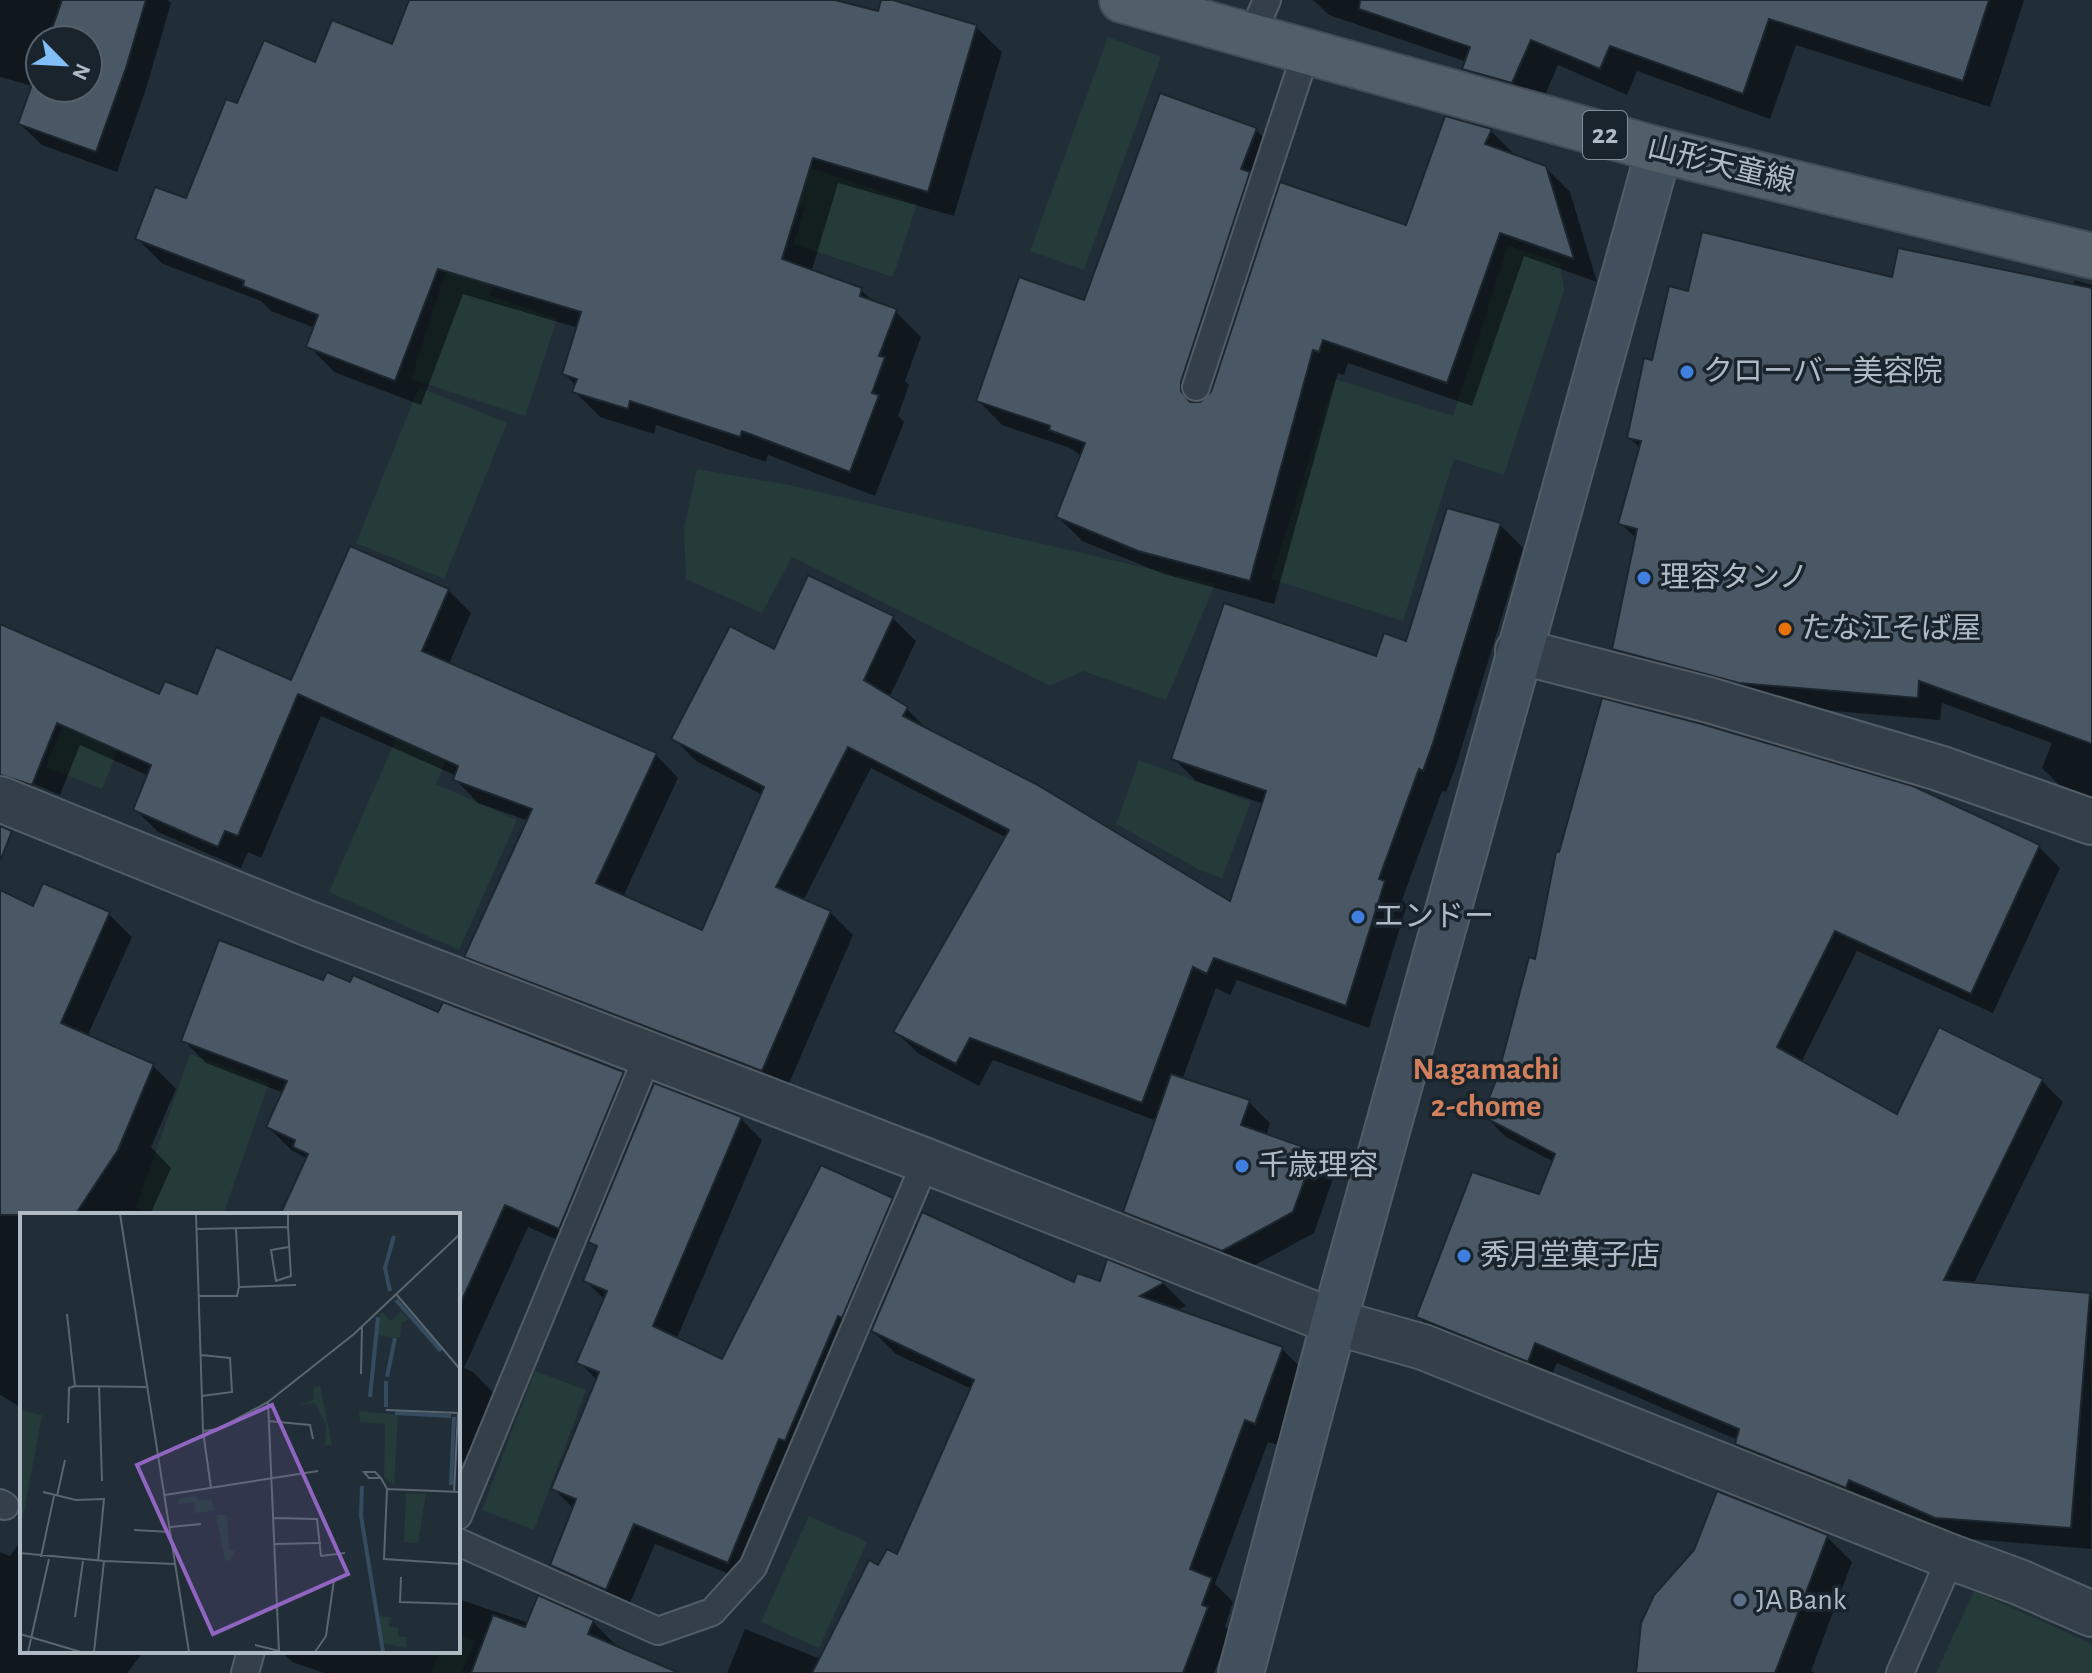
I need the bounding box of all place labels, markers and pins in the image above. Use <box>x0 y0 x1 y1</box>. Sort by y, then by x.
place label: クローバー美容院 <box>1703 355 1943 387</box>
marker: クローバー美容院 <box>1678 363 1696 381</box>
place label: 理容タンノ <box>1660 562 1809 593</box>
marker: 理容タンノ <box>1635 569 1653 587</box>
place label: たな江そば屋 <box>1801 613 1981 644</box>
marker: たな江そば屋 <box>1776 620 1794 638</box>
place label: エンドー <box>1374 902 1494 932</box>
marker: エンドー <box>1349 908 1367 926</box>
place label: 千歳理容 <box>1258 1149 1378 1181</box>
marker: 千歳理容 <box>1233 1157 1251 1175</box>
place label: 秀月堂菓子店 <box>1480 1239 1660 1271</box>
marker: 秀月堂菓子店 <box>1455 1247 1473 1265</box>
place label: JA Bank <box>1756 1585 1847 1615</box>
marker: JA Bank <box>1731 1591 1749 1609</box>

